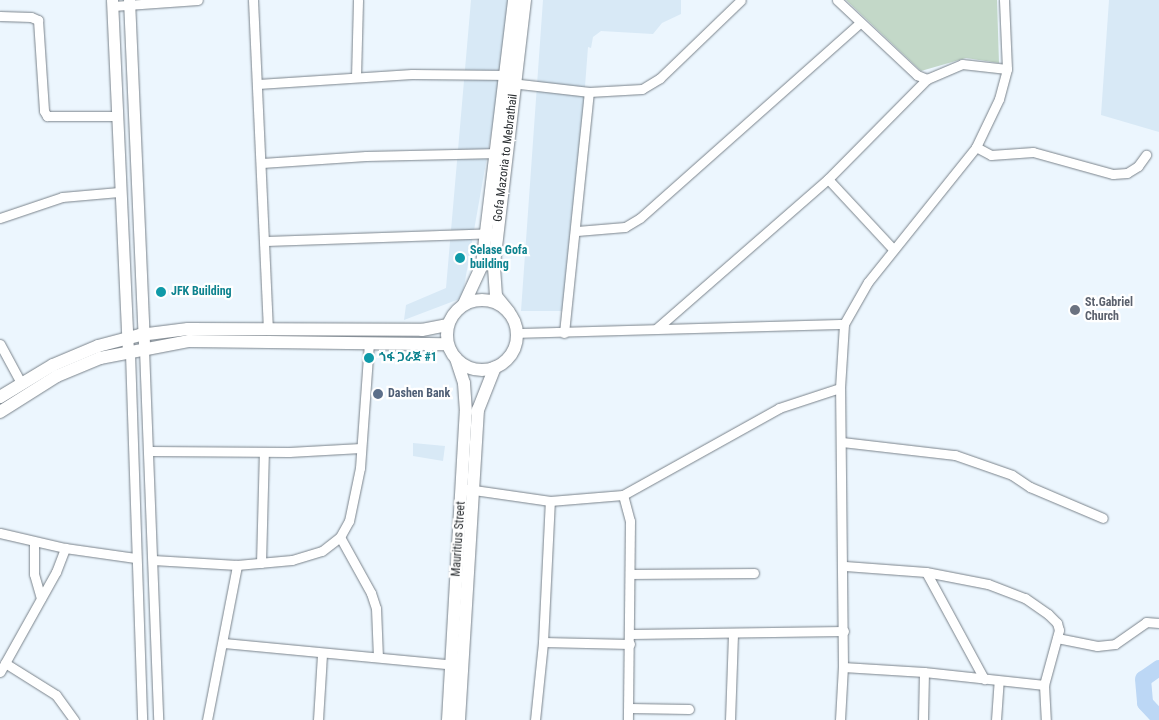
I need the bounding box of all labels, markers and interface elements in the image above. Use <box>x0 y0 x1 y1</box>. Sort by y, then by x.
street label: Gofa Mazoria to Mebrathail <box>491 93 521 223</box>
place label: Selase Gofa building <box>470 244 527 272</box>
marker: Selase Gofa building <box>454 252 466 264</box>
place label: JFK Building <box>171 285 232 299</box>
marker: JFK Building <box>155 286 167 298</box>
place label: St.Gabriel Church <box>1085 296 1133 324</box>
marker: St.Gabriel Church <box>1069 304 1081 316</box>
place label: ጎፋ ጋራጅ #1 <box>379 351 437 365</box>
marker: ጎፋ ጋራጅ #1 <box>363 352 375 364</box>
place label: Dashen Bank <box>388 387 450 401</box>
marker: Dashen Bank <box>372 388 384 400</box>
street label: Mauritius Street <box>449 501 469 577</box>

